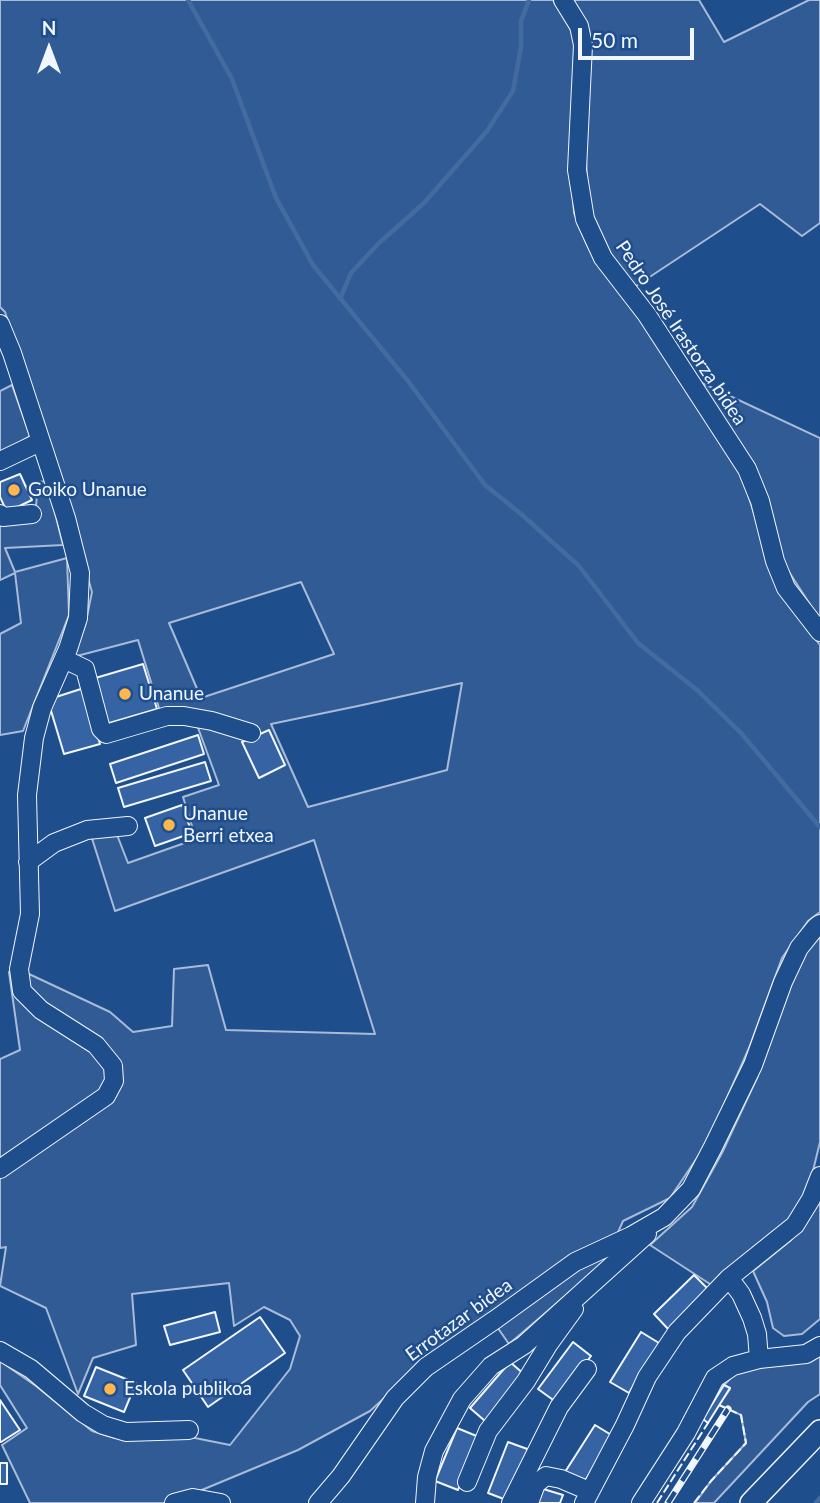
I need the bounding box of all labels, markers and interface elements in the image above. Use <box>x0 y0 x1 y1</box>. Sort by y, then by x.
north arrow <box>14 14 84 84</box>
scale bar <box>582 14 698 58</box>
text: N <box>42 16 56 39</box>
text: 50 m <box>591 27 638 52</box>
street label: Pedro José Irastorza bidea <box>611 236 751 430</box>
place label: Goiko Unanue <box>28 479 147 501</box>
marker: Goiko Unanue <box>6 482 22 498</box>
place label: Unanue <box>139 683 204 705</box>
marker: Unanue <box>117 686 133 702</box>
place label: Unanue Berri etxea <box>183 803 274 847</box>
marker: Unanue Berri etxea <box>161 817 177 833</box>
street label: Errotazar bidea <box>401 1274 517 1366</box>
place label: Eskola publikoa <box>124 1378 252 1400</box>
marker: Eskola publikoa <box>102 1381 118 1397</box>

